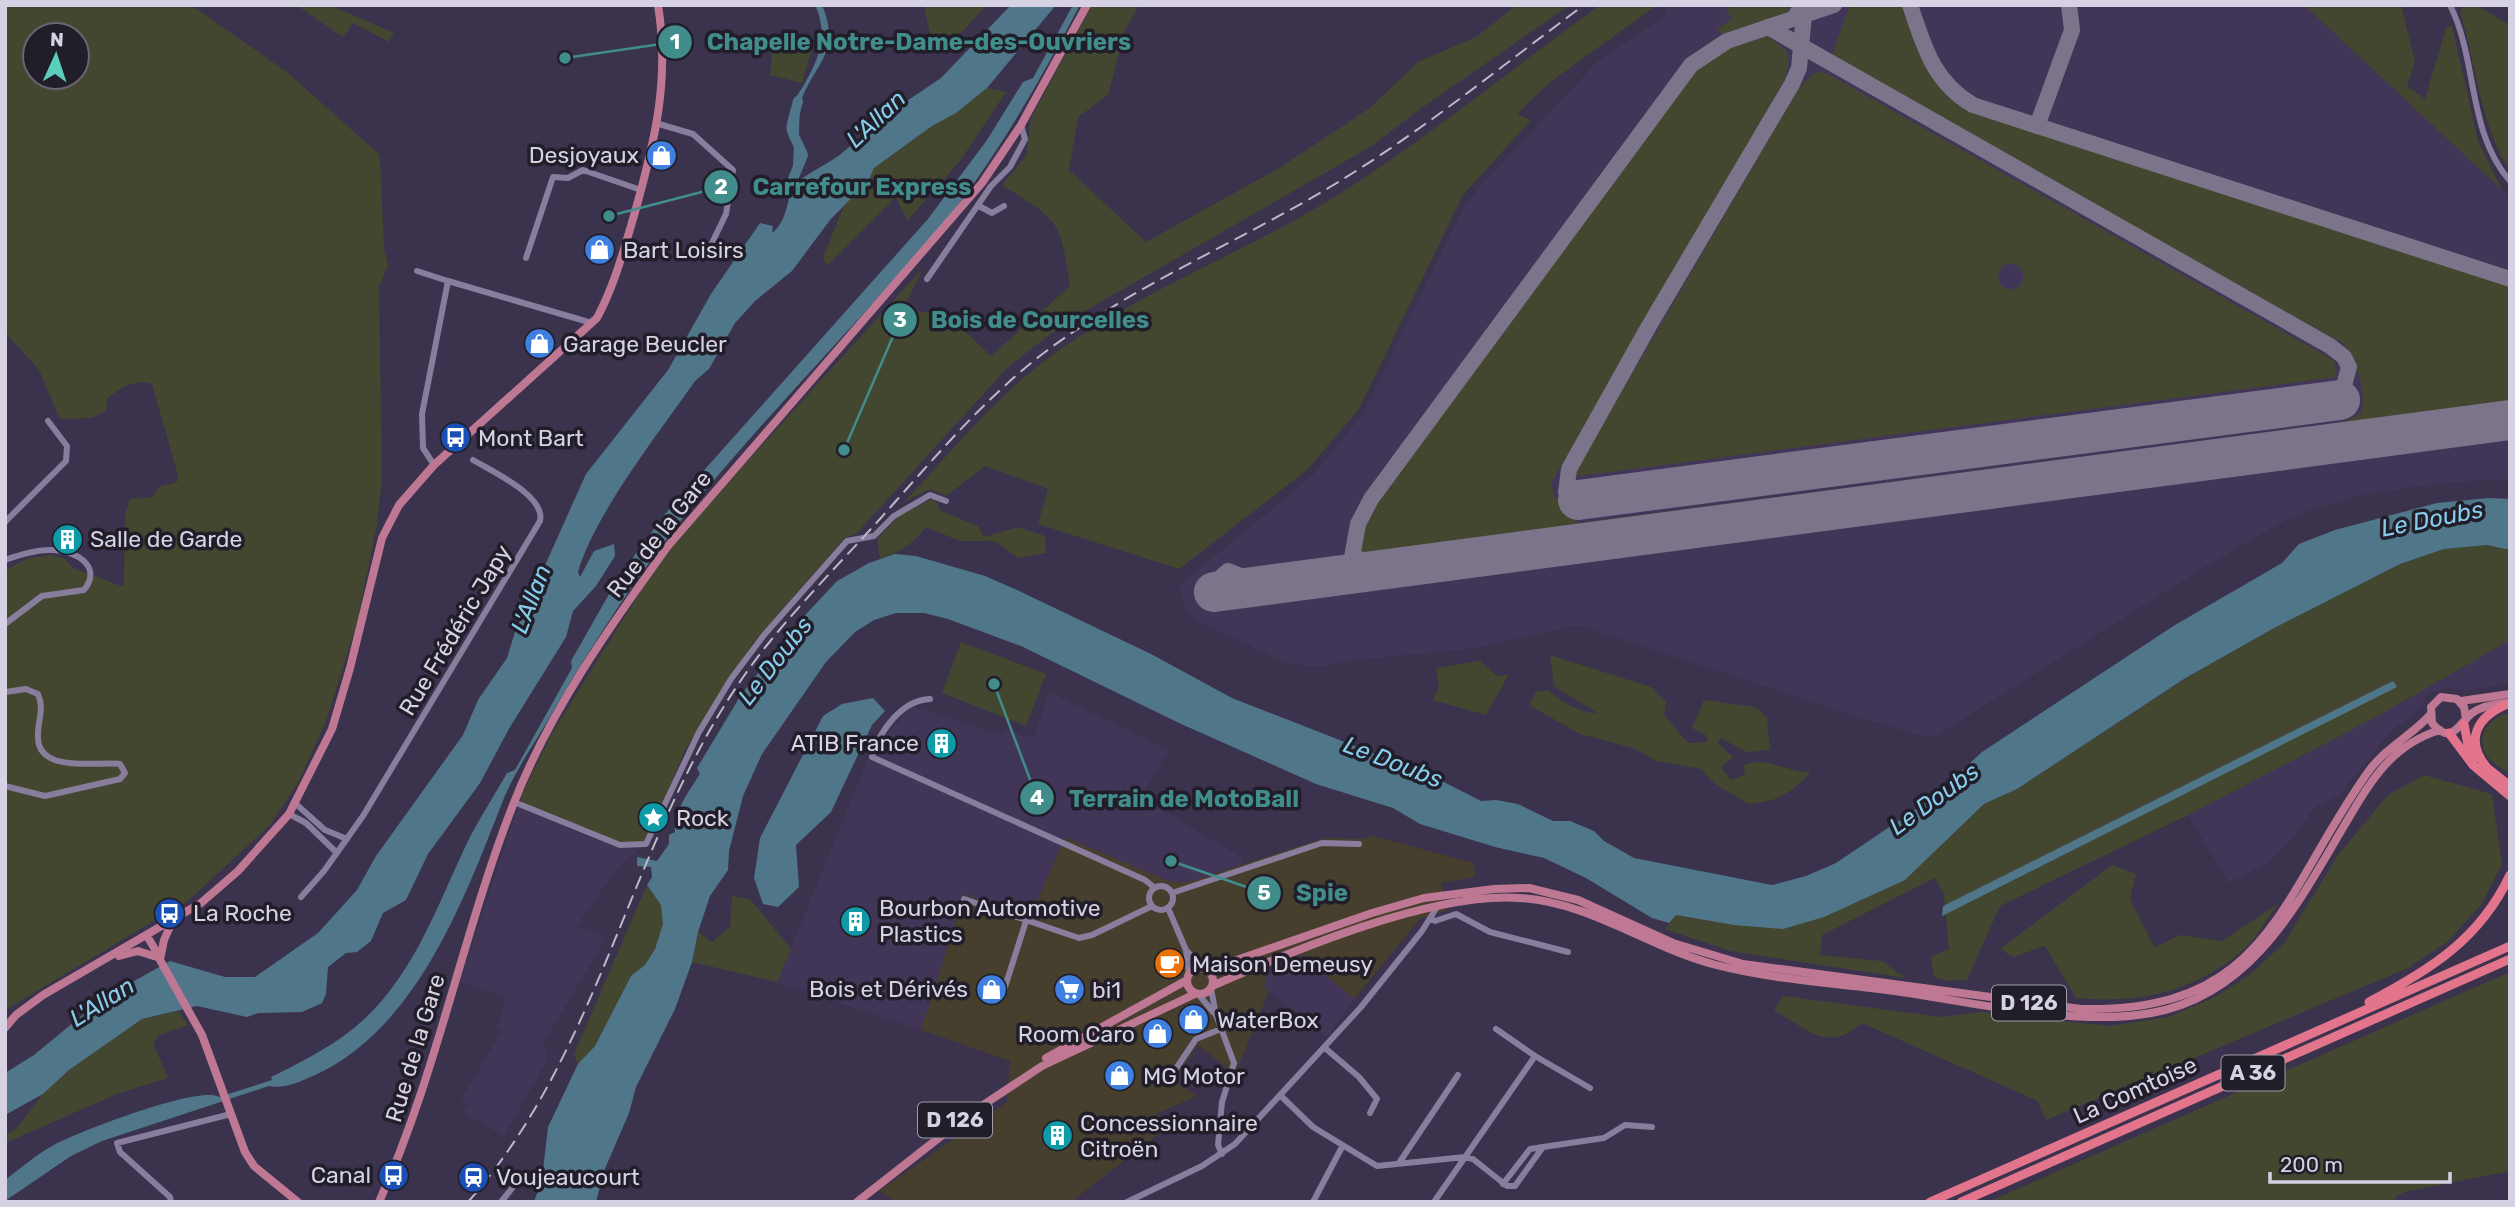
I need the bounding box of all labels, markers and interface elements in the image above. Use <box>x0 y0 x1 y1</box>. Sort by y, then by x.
callout: Chapelle Notre-Dame-des-Ouvriers <box>658 19 1146 64</box>
north arrow <box>21 21 91 91</box>
text: N <box>49 28 64 51</box>
text: Chapelle Notre-Dame-des-Ouvriers <box>707 28 1131 56</box>
text: 1 <box>670 29 680 54</box>
water label: L'Allan <box>841 85 911 153</box>
shop icon: Desjoyaux <box>645 138 679 172</box>
place label: Desjoyaux <box>529 141 639 169</box>
callout: Carrefour Express <box>703 164 986 209</box>
text: Carrefour Express <box>752 173 972 201</box>
text: 2 <box>714 174 728 199</box>
shop icon: Bart Loisirs <box>583 233 617 267</box>
place label: Bart Loisirs <box>623 236 744 264</box>
callout: Bois de Courcelles <box>882 297 1164 342</box>
text: Bois de Courcelles <box>931 306 1149 334</box>
text: 3 <box>893 307 907 332</box>
shop icon: Garage Beucler <box>523 327 557 361</box>
place label: Garage Beucler <box>563 330 727 358</box>
bus stop icon: Mont Bart <box>438 421 472 455</box>
place label: Mont Bart <box>478 424 584 452</box>
street label: Rue de la Gare <box>601 465 717 603</box>
water label: Le Doubs <box>2378 495 2486 543</box>
building icon: Salle de Garde <box>50 522 84 556</box>
place label: Salle de Garde <box>90 525 242 553</box>
street label: Rue Frédéric Japy <box>393 539 517 720</box>
water label: L'Allan <box>505 561 557 637</box>
water label: Le Doubs <box>732 612 818 710</box>
building icon: ATIB France <box>925 726 959 760</box>
place label: ATIB France <box>791 729 919 757</box>
water label: Le Doubs <box>1340 730 1446 794</box>
water label: Le Doubs <box>1884 757 1984 841</box>
callout: Terrain de MotoBall <box>1020 776 1313 821</box>
text: 4 <box>1030 785 1044 810</box>
text: Terrain de MotoBall <box>1069 785 1299 813</box>
place icon: Rock <box>636 801 670 835</box>
place label: Rock <box>676 804 729 832</box>
callout: Spie <box>1247 870 1362 915</box>
text: Spie <box>1296 879 1348 907</box>
text: 5 <box>1257 880 1271 905</box>
place label: Bourbon Automotive Plastics <box>879 894 1101 948</box>
bus stop icon: La Roche <box>153 896 187 930</box>
place label: La Roche <box>193 899 292 927</box>
building icon: Bourbon Automotive Plastics <box>839 904 873 938</box>
cafe icon: Maison Demeusy <box>1152 947 1186 981</box>
place label: Maison Demeusy <box>1192 950 1373 978</box>
water label: L'Allan <box>65 971 139 1033</box>
street label: Rue de la Gare <box>379 971 451 1125</box>
shop icon: Bois et Dérivés <box>974 972 1008 1006</box>
supermarket icon: bi1 <box>1052 973 1086 1007</box>
place label: Bois et Dérivés <box>809 975 968 1003</box>
place label: bi1 <box>1092 976 1121 1004</box>
road number: D 126 <box>1992 986 2066 1020</box>
shop icon: WaterBox <box>1177 1003 1211 1037</box>
place label: WaterBox <box>1217 1006 1319 1034</box>
shop icon: Room Caro <box>1141 1017 1175 1051</box>
place label: Room Caro <box>1018 1020 1135 1048</box>
street label: La Comtoise <box>2069 1050 2201 1130</box>
road number: A 36 <box>2222 1056 2284 1090</box>
shop icon: MG Motor <box>1103 1059 1137 1093</box>
place label: MG Motor <box>1143 1062 1245 1090</box>
road number: D 126 <box>918 1102 992 1138</box>
place label: Concessionnaire Citroën <box>1080 1109 1258 1163</box>
building icon: Concessionnaire Citroën <box>1040 1119 1074 1153</box>
scale bar <box>2270 1140 2450 1184</box>
text: 200 m <box>2280 1152 2343 1177</box>
bus stop icon: Canal <box>377 1158 411 1192</box>
station icon: Voujeaucourt <box>456 1160 490 1194</box>
place label: Canal <box>311 1161 371 1189</box>
place label: Voujeaucourt <box>496 1163 640 1191</box>

